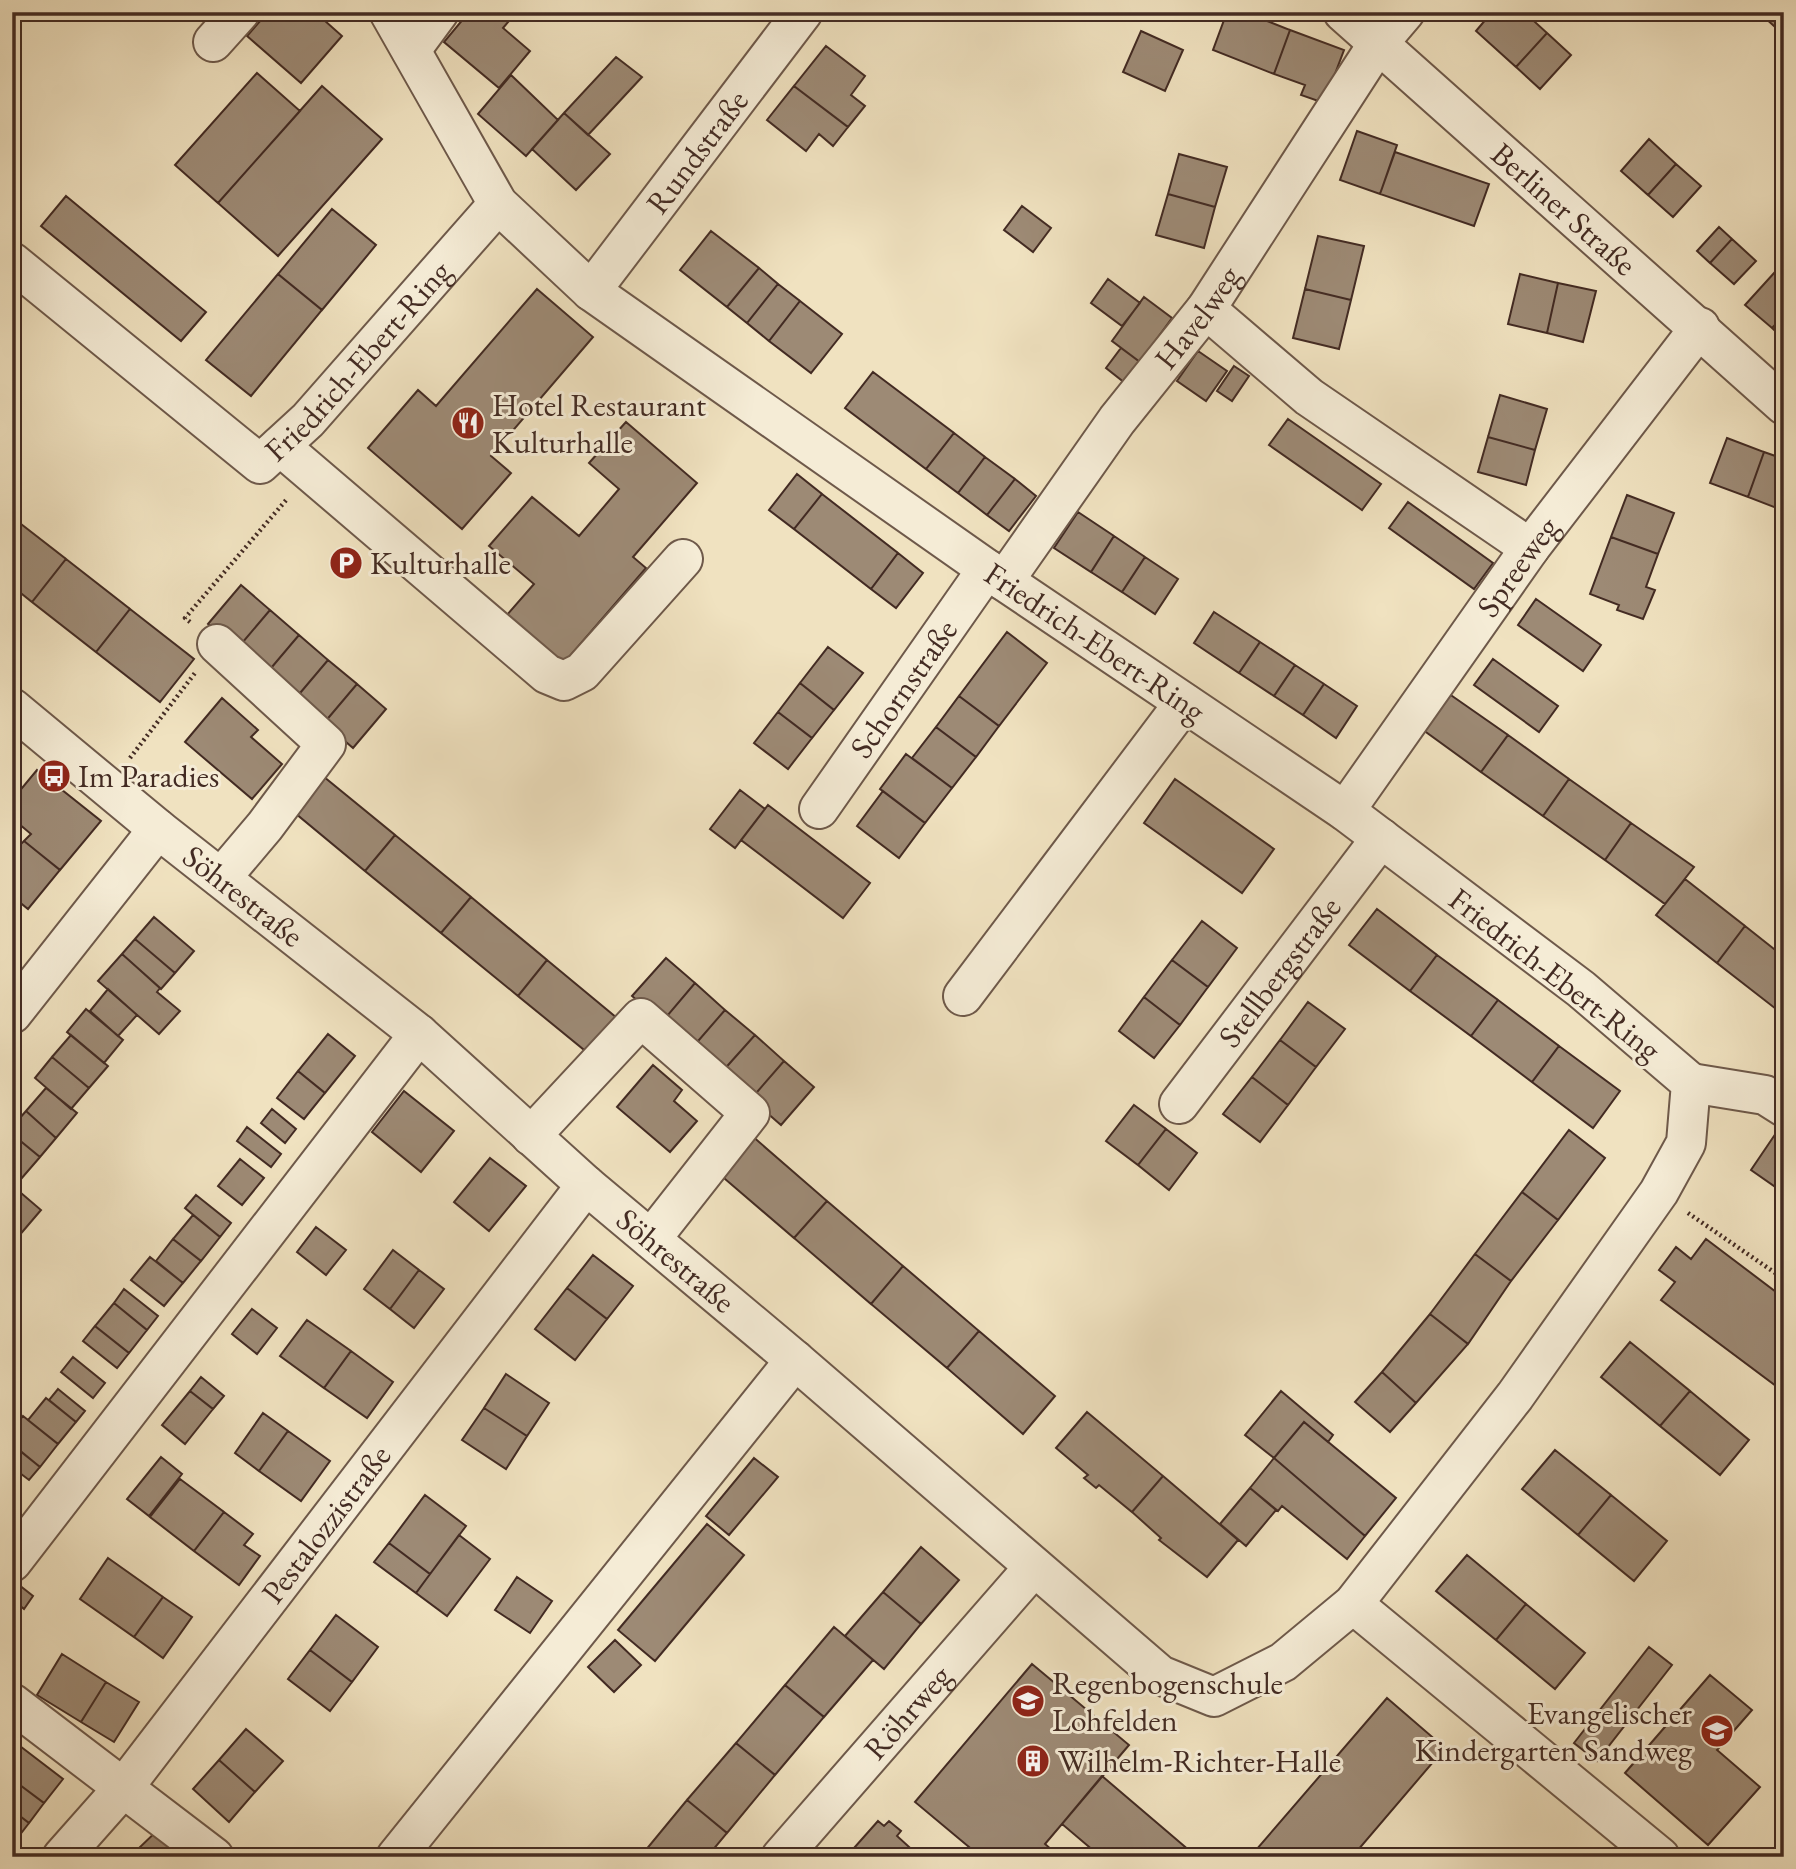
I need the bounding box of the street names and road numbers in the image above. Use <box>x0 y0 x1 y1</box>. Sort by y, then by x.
street label: Rundstraße <box>636 81 758 222</box>
street label: Berliner Straße <box>1482 133 1646 285</box>
street label: Friedrich-Ebert-Ring <box>255 251 461 471</box>
street label: Havelweg <box>1145 257 1250 378</box>
street label: Spreeweg <box>1467 507 1568 625</box>
street label: Friedrich-Ebert-Ring <box>976 552 1215 732</box>
street label: Schornstraße <box>840 611 966 766</box>
street label: Söhrestraße <box>174 835 312 956</box>
street label: Friedrich-Ebert-Ring <box>1440 878 1670 1071</box>
street label: Stellbergstraße <box>1209 888 1350 1056</box>
street label: Söhrestraße <box>608 1199 744 1322</box>
street label: Pestalozzistraße <box>252 1436 400 1612</box>
street label: Röhrweg <box>854 1655 961 1769</box>

